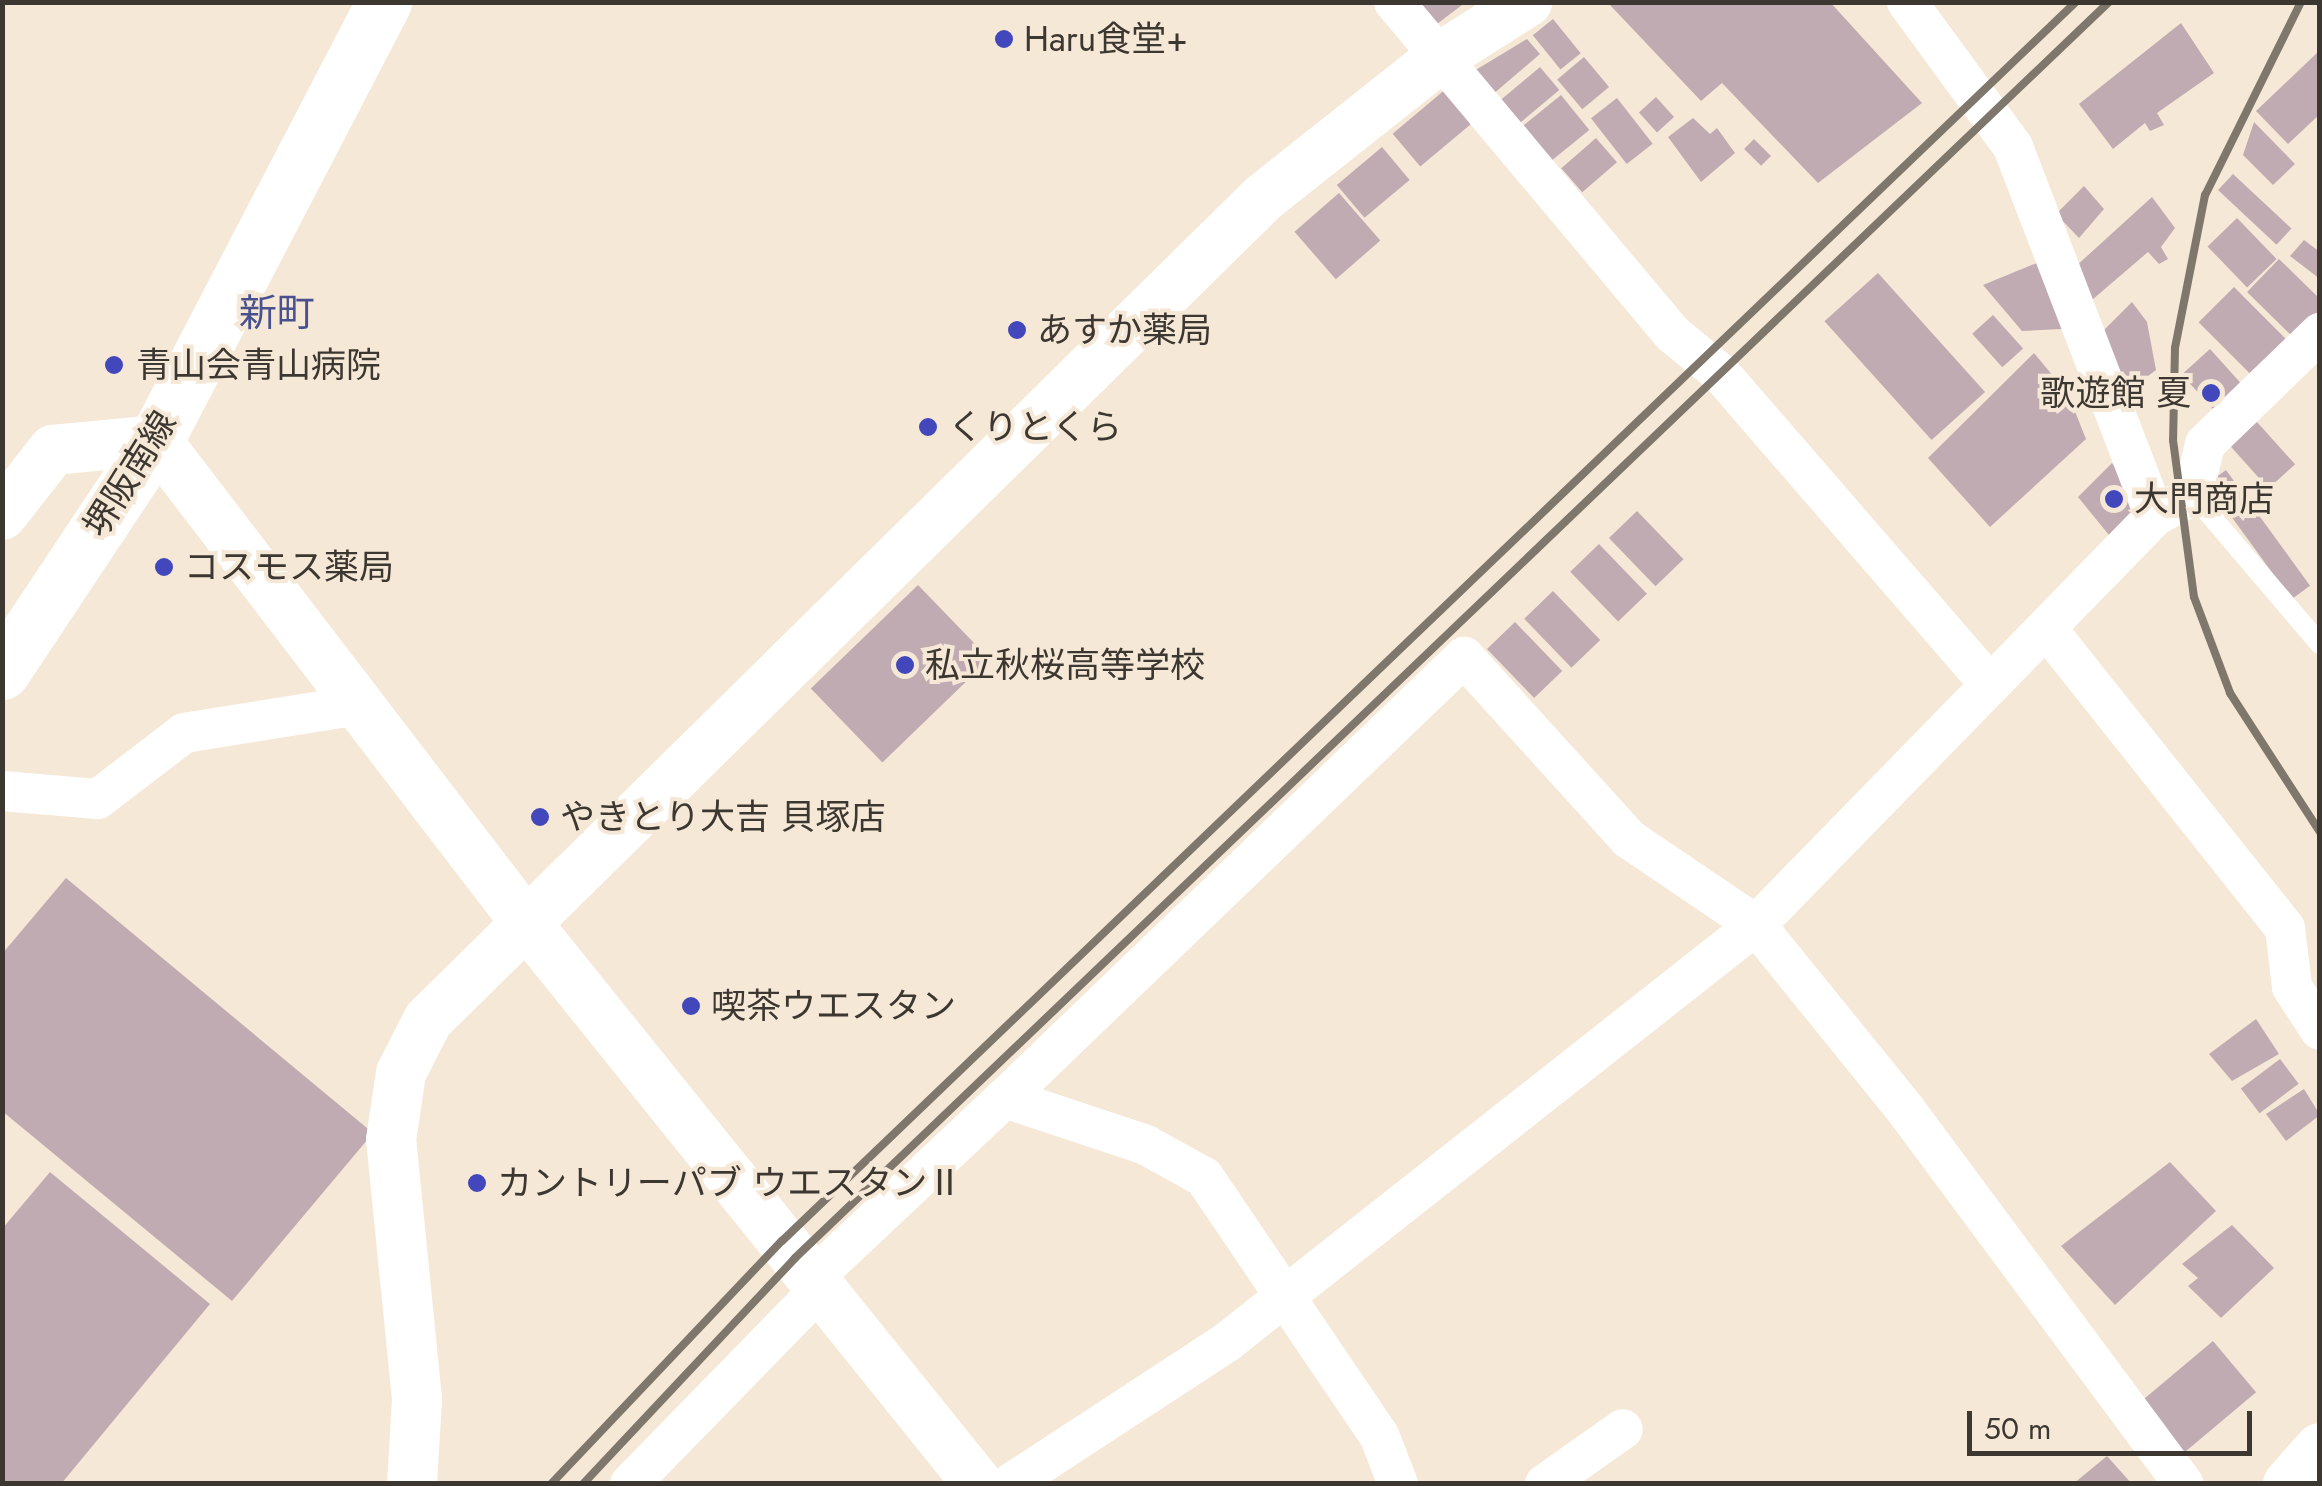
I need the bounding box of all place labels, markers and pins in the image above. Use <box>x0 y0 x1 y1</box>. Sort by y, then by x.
place label: Haru食堂+ <box>1024 18 1188 60</box>
marker: Haru食堂+ <box>993 28 1015 50</box>
place label: あすか薬局 <box>1037 309 1212 351</box>
marker: あすか薬局 <box>1006 319 1028 341</box>
place label: 青山会青山病院 <box>136 344 381 386</box>
marker: 青山会青山病院 <box>101 352 127 378</box>
place label: 歌遊館 夏 <box>2041 372 2191 414</box>
marker: 歌遊館 夏 <box>2200 382 2222 404</box>
place label: くりとくら <box>948 406 1123 448</box>
marker: くりとくら <box>917 416 939 438</box>
place label: 大門商店 <box>2134 478 2274 520</box>
marker: 大門商店 <box>2103 488 2125 510</box>
place label: コスモス薬局 <box>184 546 394 588</box>
marker: コスモス薬局 <box>153 556 175 578</box>
place label: 私立秋桜高等学校 <box>925 644 1205 686</box>
marker: 私立秋桜高等学校 <box>894 654 916 676</box>
place label: やきとり大吉 貝塚店 <box>560 796 885 838</box>
marker: やきとり大吉 貝塚店 <box>529 806 551 828</box>
place label: 喫茶ウエスタン <box>711 985 956 1027</box>
marker: 喫茶ウエスタン <box>680 995 702 1017</box>
place label: カントリーパブ ウエスタンⅡ <box>497 1162 962 1204</box>
marker: カントリーパブ ウエスタンⅡ <box>466 1172 488 1194</box>

